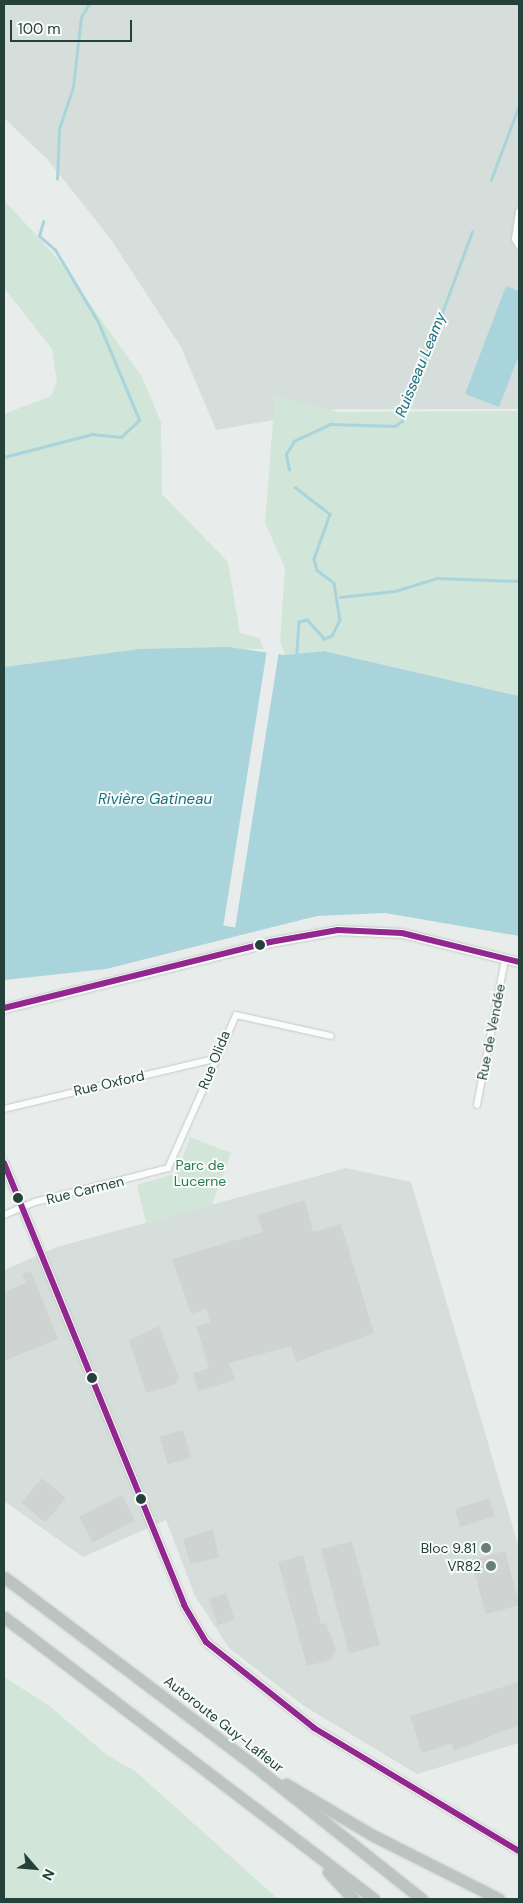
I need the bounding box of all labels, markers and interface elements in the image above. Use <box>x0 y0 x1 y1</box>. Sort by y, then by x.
scale bar <box>12 10 135 42</box>
text: 100 m <box>18 19 61 39</box>
water label: Ruisseau Leamy <box>392 310 450 420</box>
water label: Rivière Gatineau <box>98 791 212 809</box>
unlabelled marker <box>255 940 265 950</box>
street label: Rue de Vendée <box>473 982 509 1082</box>
street label: Rue Olida <box>195 1028 233 1092</box>
street label: Rue Oxford <box>72 1067 146 1099</box>
park label: Parc de Lucerne <box>174 1157 226 1190</box>
street label: Rue Carmen <box>44 1172 126 1208</box>
unlabelled marker <box>13 1193 23 1203</box>
unlabelled marker <box>87 1373 97 1383</box>
unlabelled marker <box>136 1494 146 1504</box>
place label: Bloc 9.81 <box>421 1540 476 1556</box>
marker: Bloc 9.81 <box>480 1542 492 1554</box>
place label: VR82 <box>447 1558 481 1574</box>
marker: VR82 <box>485 1560 497 1572</box>
street label: Autoroute Guy-Lafleur <box>161 1672 287 1776</box>
north arrow <box>10 1843 60 1893</box>
text: N <box>38 1866 59 1883</box>

